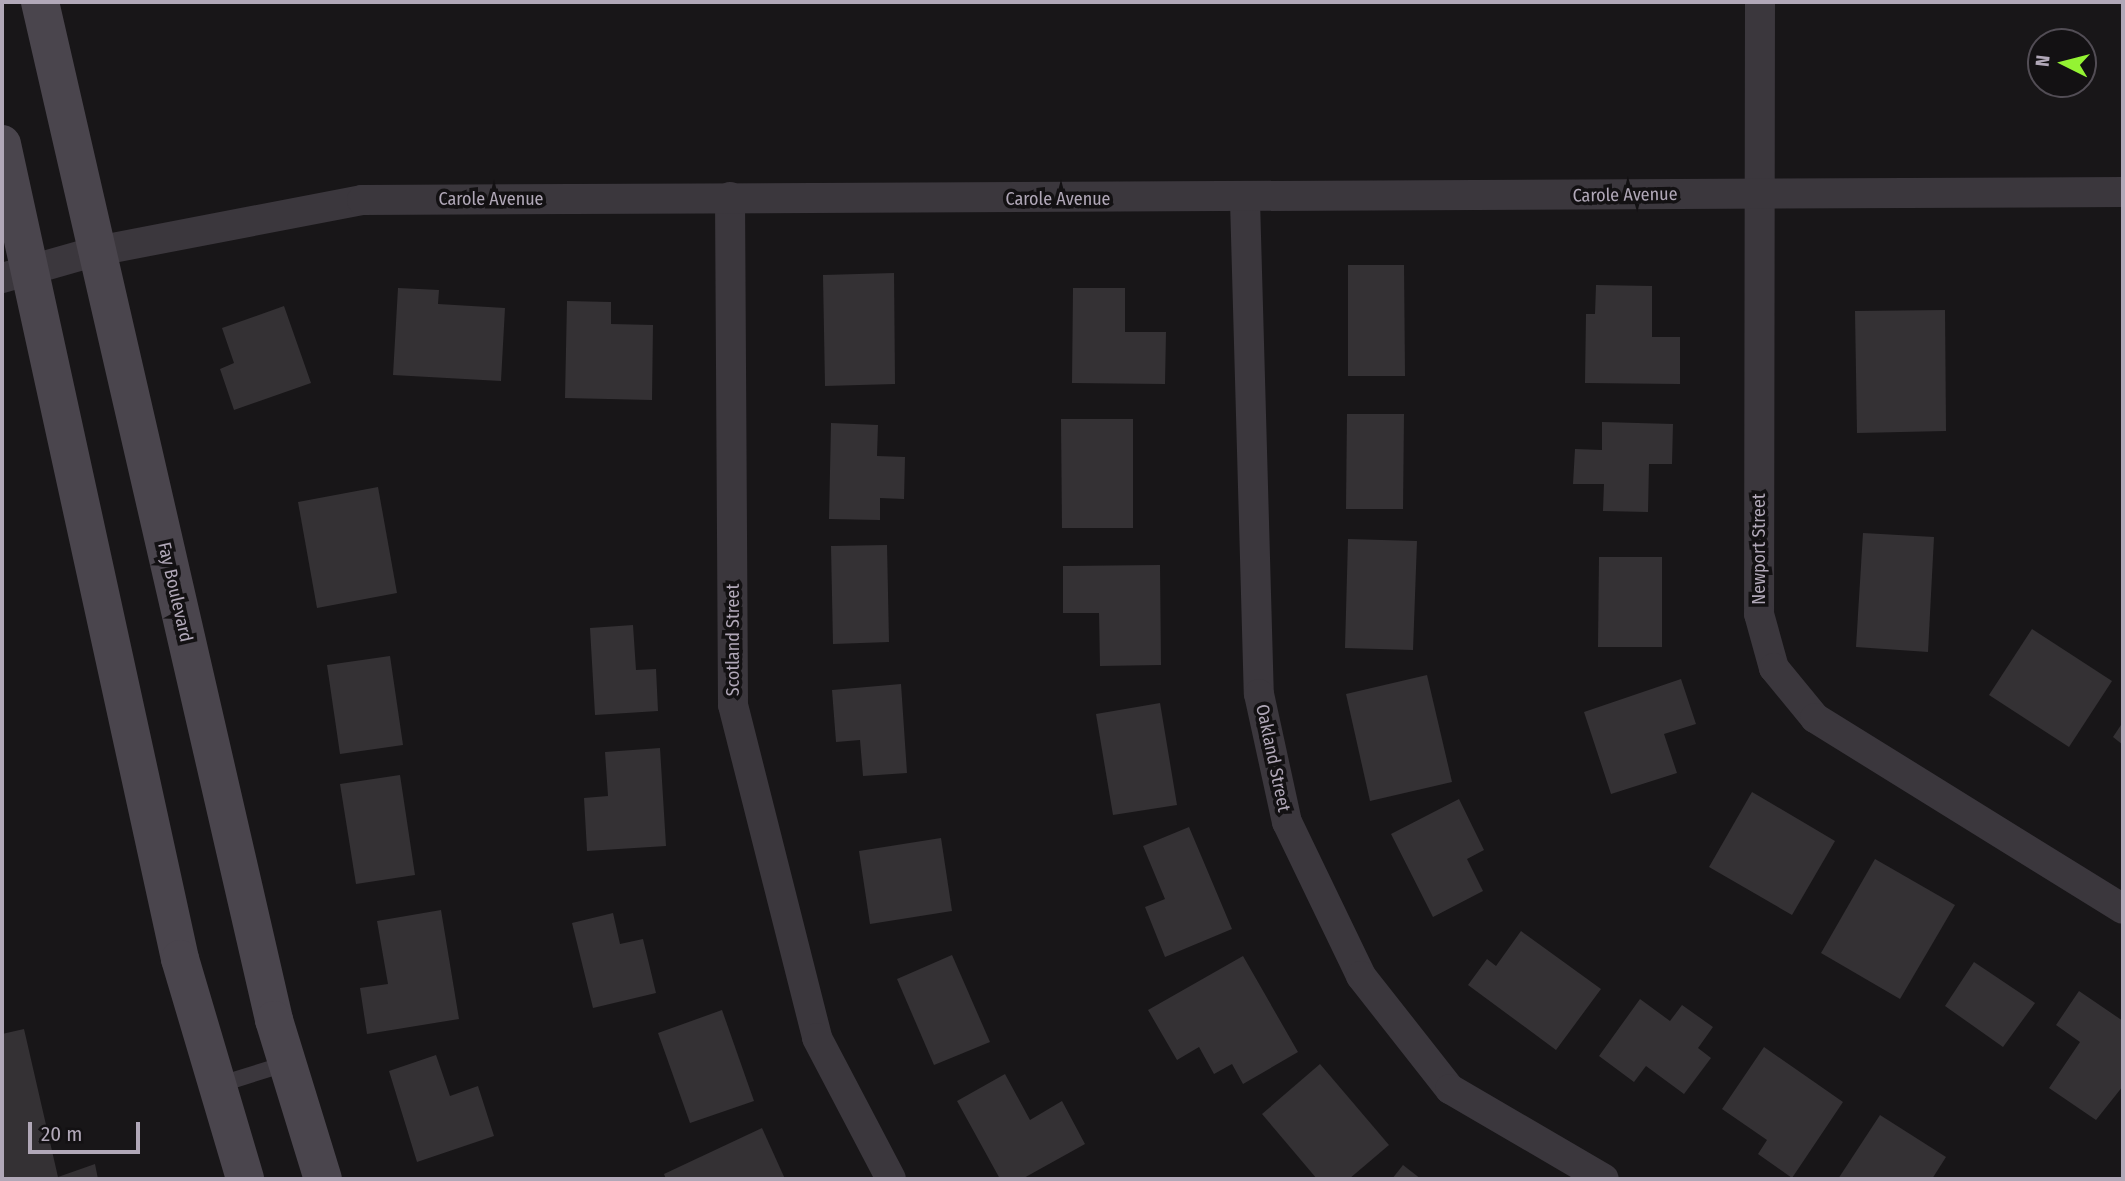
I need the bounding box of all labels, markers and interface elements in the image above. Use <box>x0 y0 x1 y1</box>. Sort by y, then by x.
north arrow <box>2027 28 2097 98</box>
text: N <box>2031 54 2055 68</box>
street label: Carole Avenue <box>1572 183 1678 207</box>
street label: Carole Avenue <box>439 188 543 210</box>
street label: Carole Avenue <box>1006 188 1110 210</box>
street label: Newport Street <box>1748 493 1770 605</box>
street label: Fay Boulevard <box>153 540 197 644</box>
street label: Scotland Street <box>722 584 744 696</box>
street label: Oakland Street <box>1251 702 1295 814</box>
scale bar <box>32 1108 144 1152</box>
text: 20 m <box>41 1121 82 1147</box>

